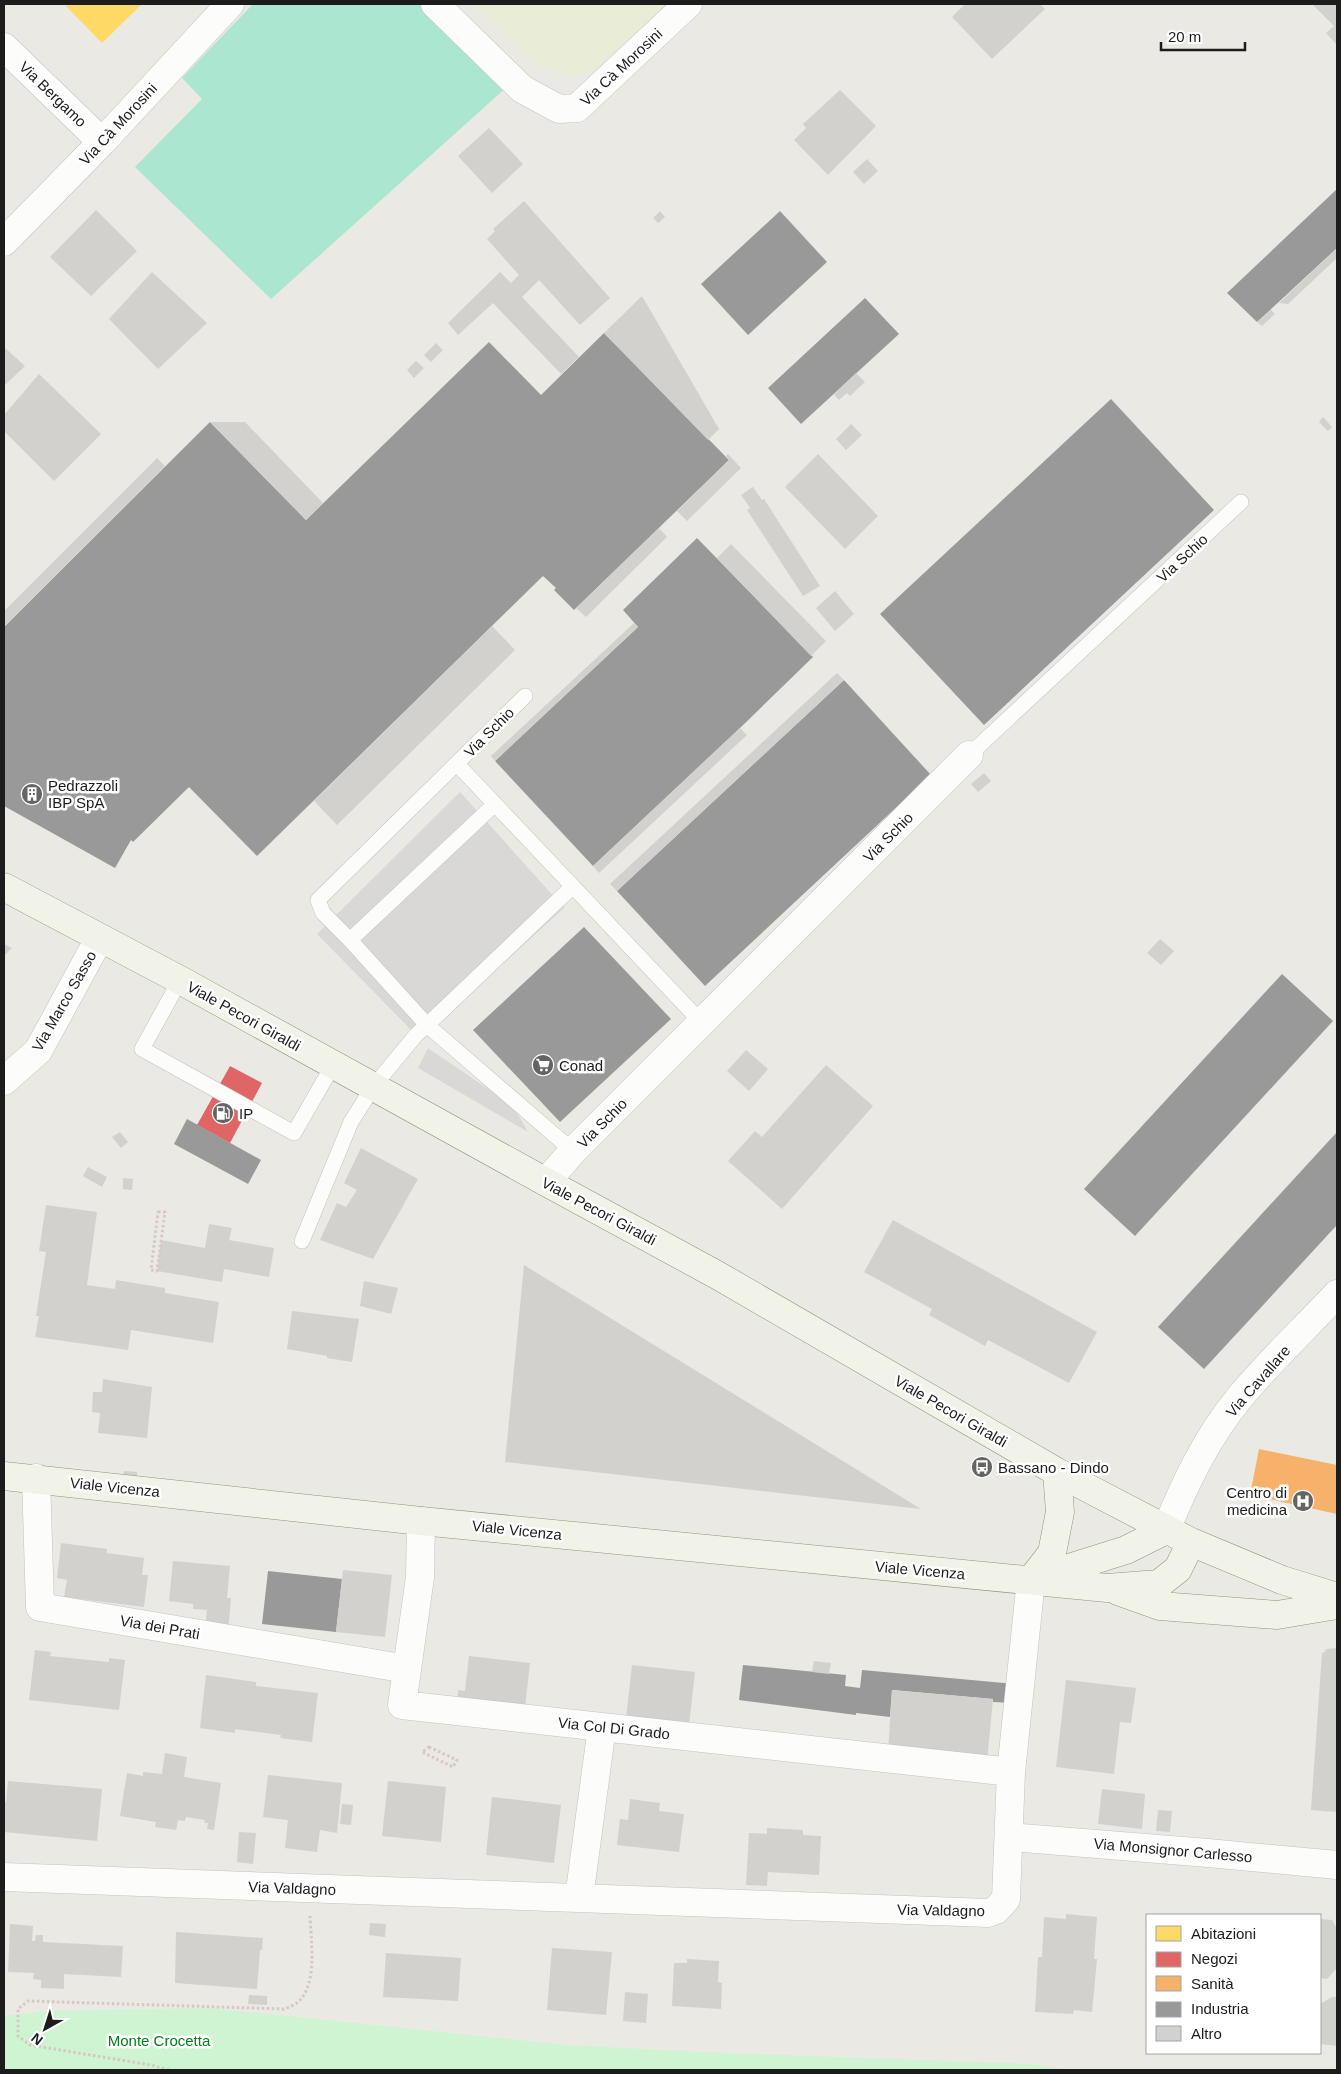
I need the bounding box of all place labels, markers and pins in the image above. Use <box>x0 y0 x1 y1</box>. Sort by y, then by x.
place label: Pedrazzoli IBP SpA <box>48 777 118 811</box>
building icon: Pedrazzoli IBP SpA <box>20 782 44 806</box>
supermarket icon: Conad <box>531 1053 555 1077</box>
place label: Conad <box>559 1057 603 1074</box>
fuel station icon: IP <box>211 1101 235 1125</box>
place label: IP <box>239 1105 253 1122</box>
bus stop icon: Bassano - Dindo <box>970 1455 994 1479</box>
place label: Bassano - Dindo <box>998 1459 1109 1476</box>
place label: Centro di medicina <box>1226 1484 1288 1518</box>
hospital icon: Centro di medicina <box>1291 1489 1315 1513</box>

